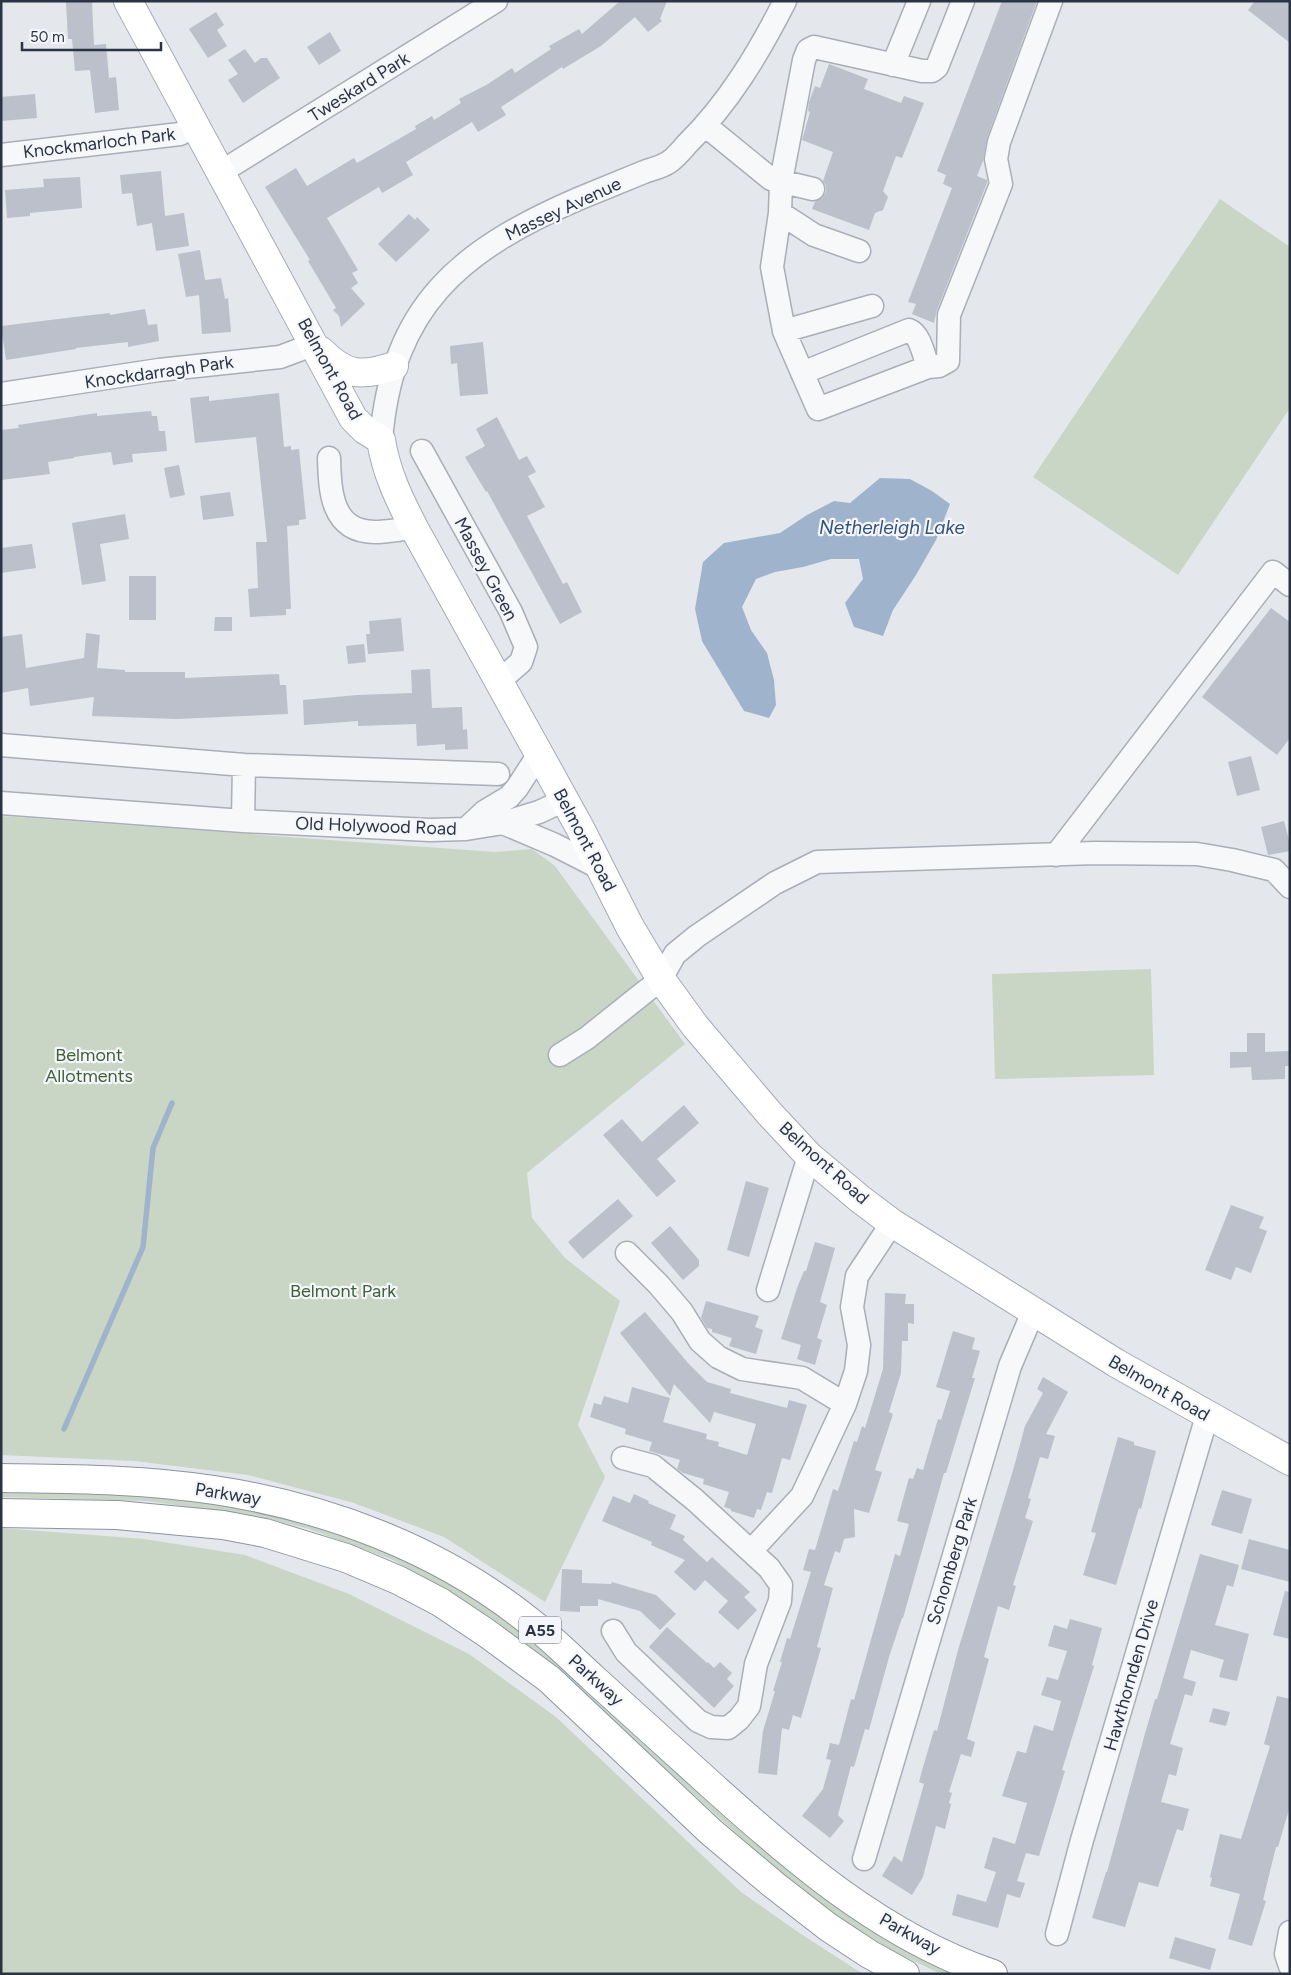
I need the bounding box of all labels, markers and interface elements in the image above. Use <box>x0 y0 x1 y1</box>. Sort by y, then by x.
scale bar <box>22 20 161 52</box>
text: 50 m <box>30 28 65 46</box>
street label: Tweskard Park <box>304 47 414 127</box>
street label: Knockmarloch Park <box>22 123 177 163</box>
street label: Massey Avenue <box>501 172 625 246</box>
street label: Belmont Road <box>293 314 367 424</box>
street label: Knockdarragh Park <box>83 351 235 393</box>
street label: Massey Green <box>449 513 523 625</box>
water label: Netherleigh Lake <box>819 516 966 539</box>
street label: Belmont Road <box>549 785 621 895</box>
street label: Old Holywood Road <box>295 812 457 840</box>
park label: Belmont Allotments <box>45 1044 133 1087</box>
street label: Belmont Road <box>775 1117 873 1209</box>
park label: Belmont Park <box>290 1280 396 1302</box>
street label: Belmont Road <box>1104 1350 1214 1426</box>
street label: Parkway <box>193 1478 263 1510</box>
street label: Schomberg Park <box>922 1494 982 1627</box>
street label: Hawthornden Drive <box>1099 1597 1163 1753</box>
road number: A55 <box>519 1616 561 1644</box>
street label: Parkway <box>564 1650 629 1711</box>
street label: Parkway <box>876 1908 945 1960</box>

